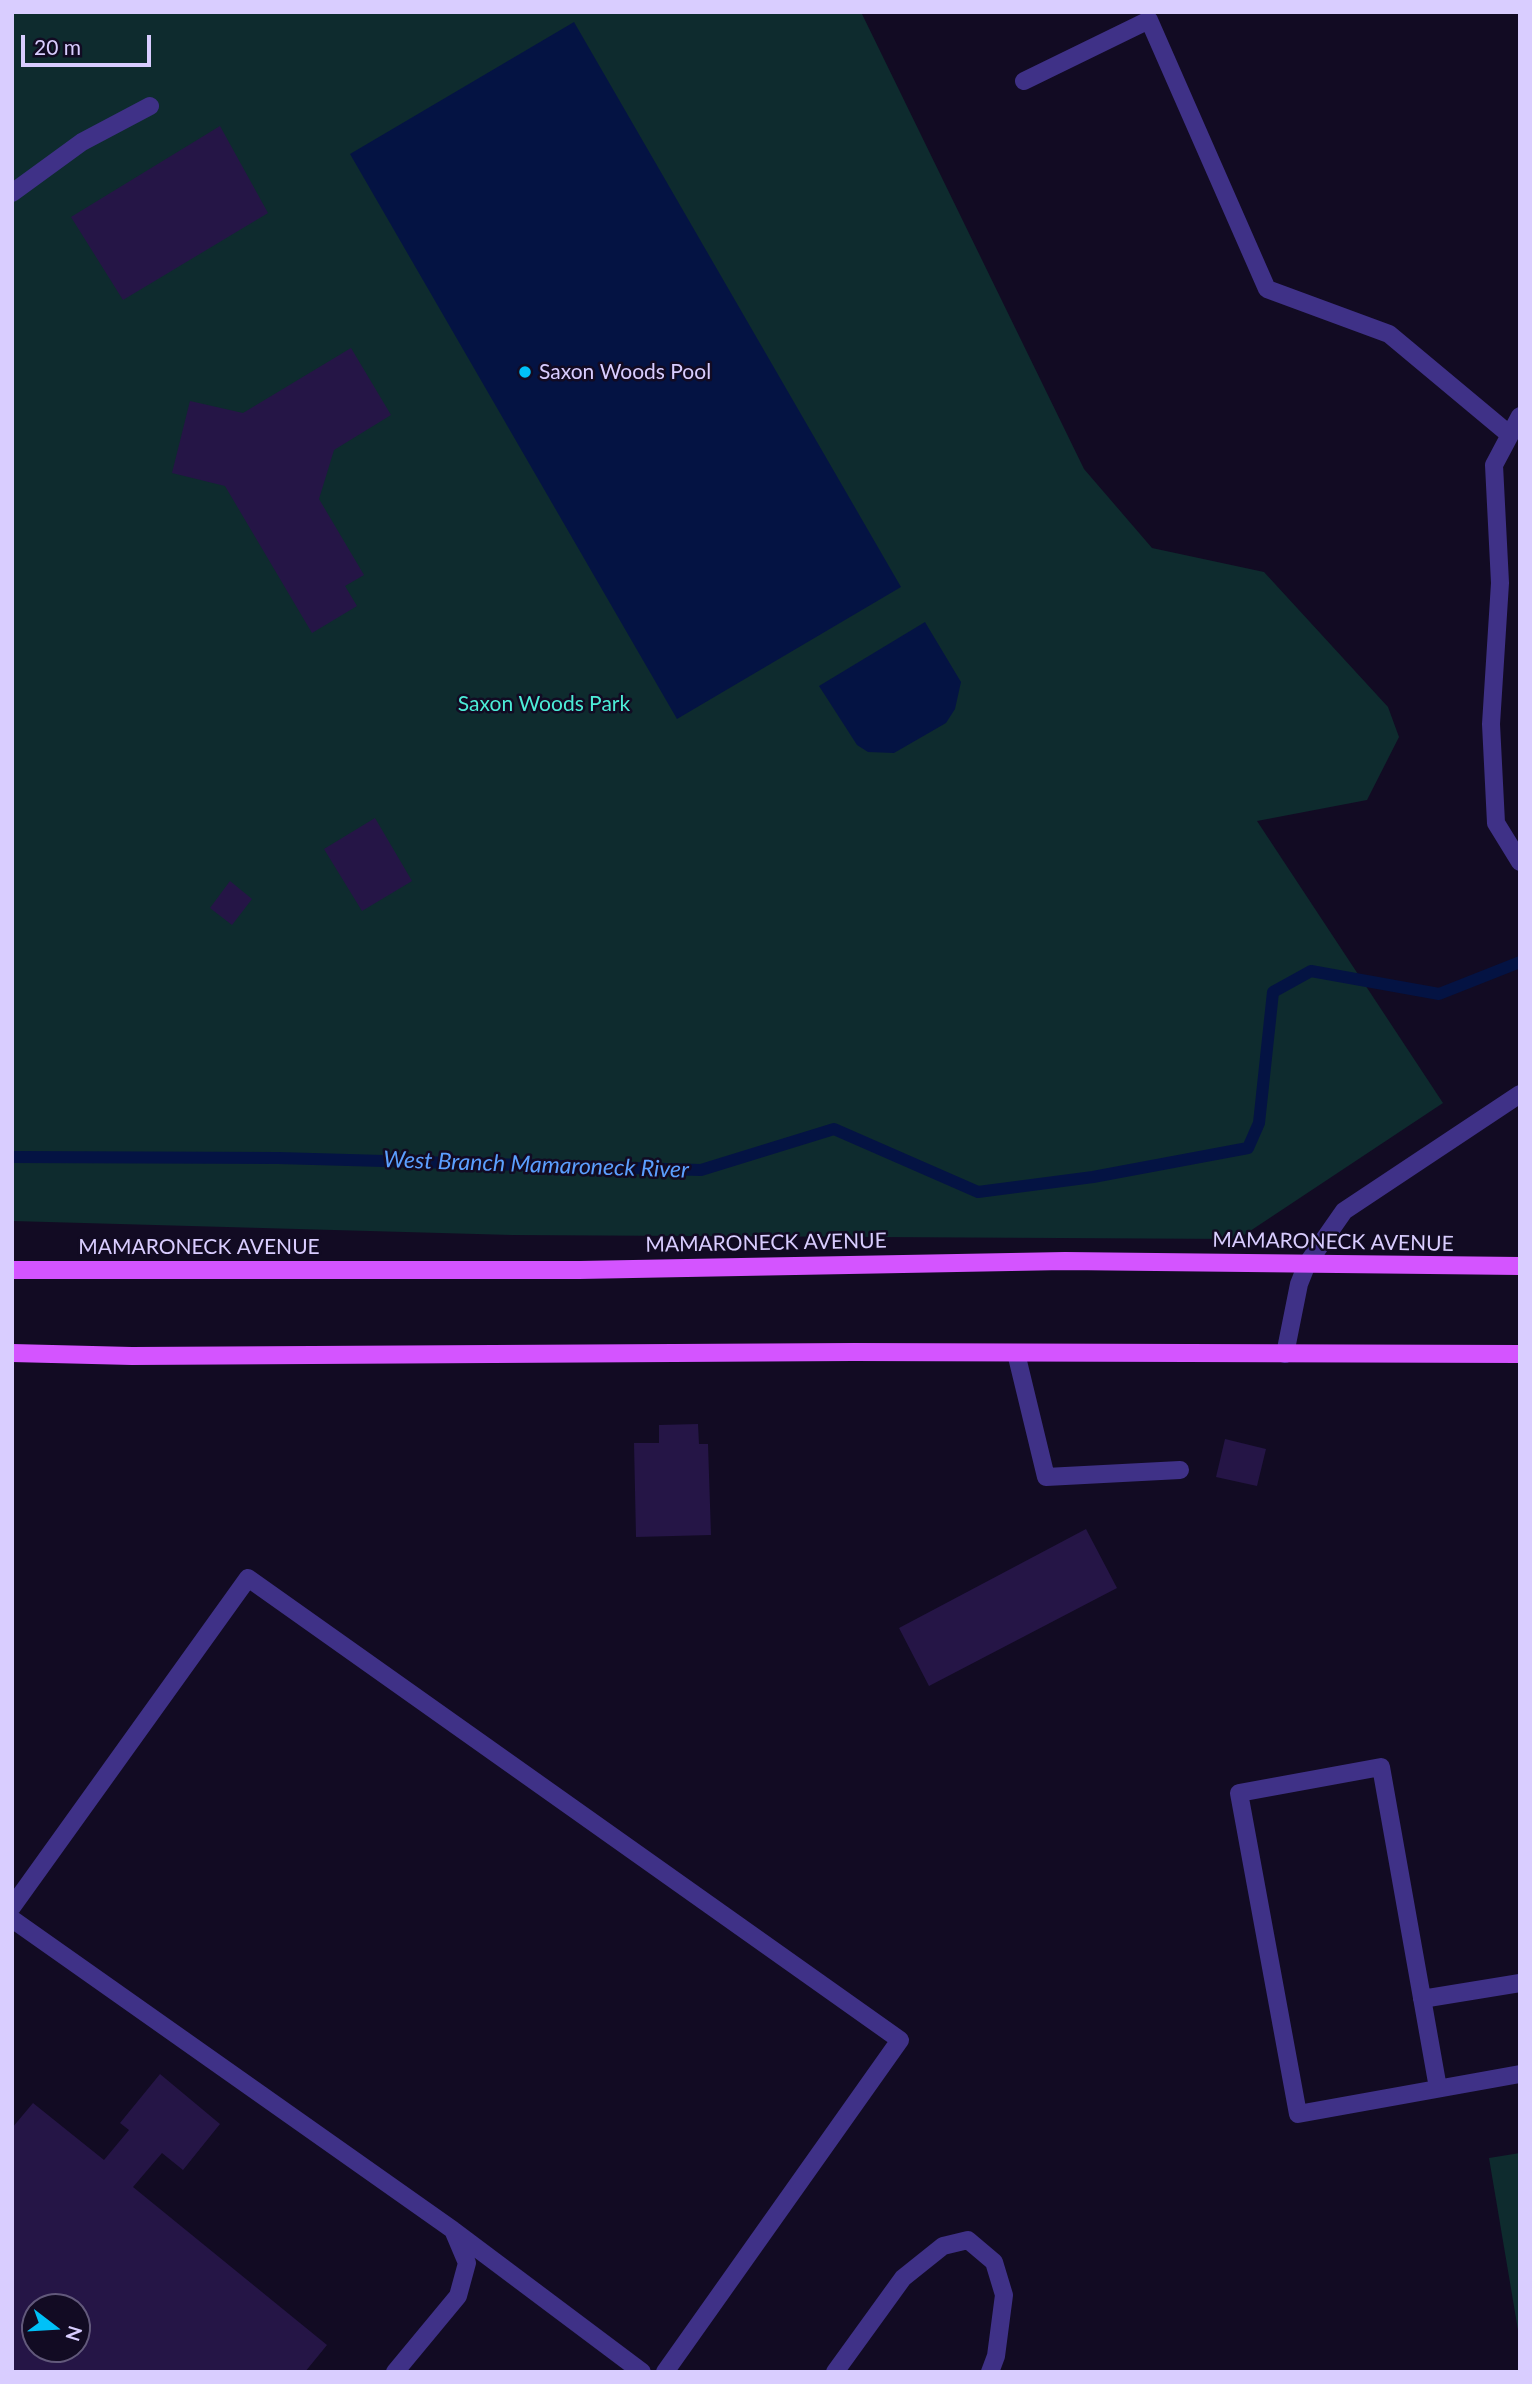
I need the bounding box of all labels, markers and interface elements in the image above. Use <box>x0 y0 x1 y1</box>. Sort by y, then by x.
scale bar <box>24 21 154 65</box>
text: 20 m <box>34 34 81 59</box>
place label: Saxon Woods Pool <box>539 359 711 385</box>
marker: Saxon Woods Pool <box>517 364 533 380</box>
park label: Saxon Woods Park <box>458 691 630 717</box>
water label: West Branch Mamaroneck River <box>383 1146 689 1184</box>
street label: MAMARONECK AVENUE <box>1212 1227 1454 1257</box>
street label: MAMARONECK AVENUE <box>645 1228 887 1258</box>
street label: MAMARONECK AVENUE <box>78 1234 320 1260</box>
north arrow <box>21 2293 91 2363</box>
text: N <box>62 2323 88 2344</box>

